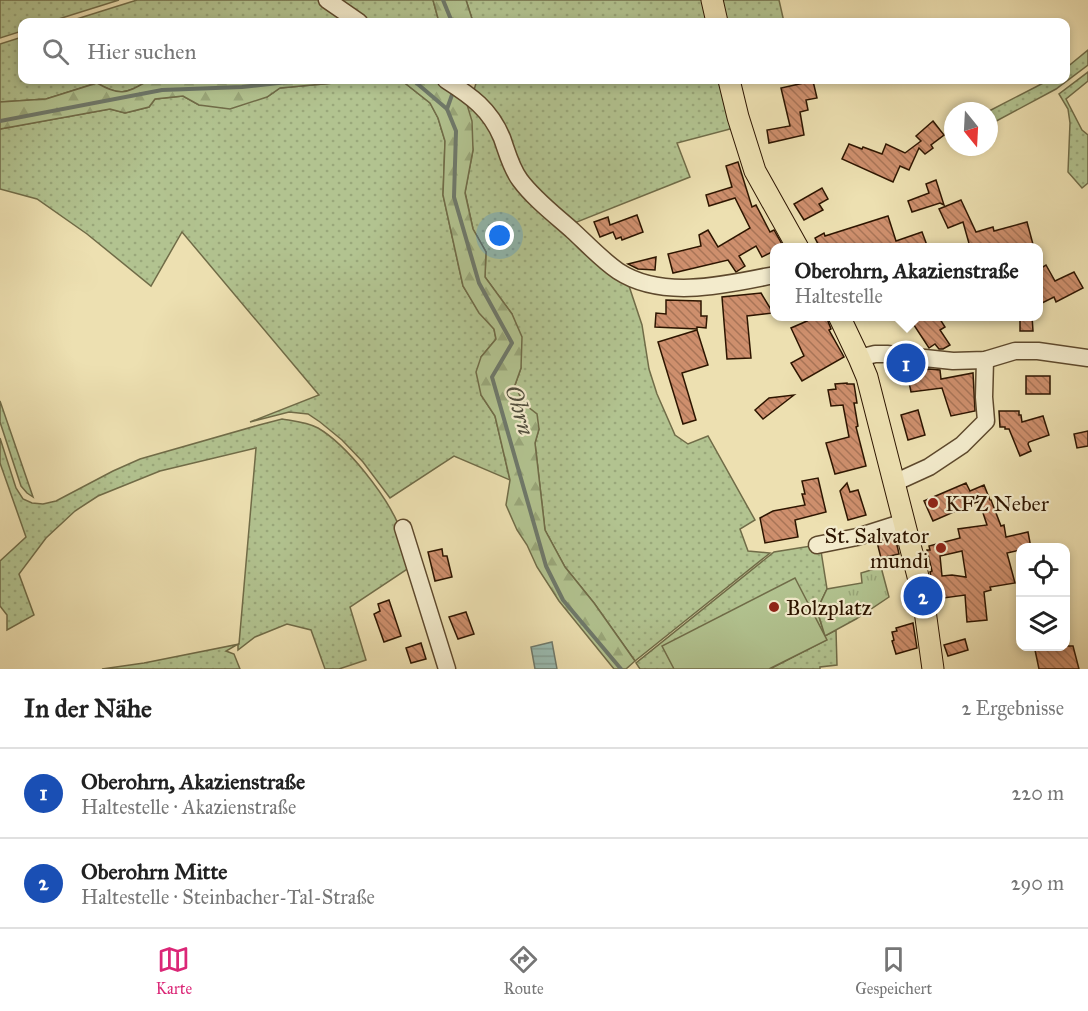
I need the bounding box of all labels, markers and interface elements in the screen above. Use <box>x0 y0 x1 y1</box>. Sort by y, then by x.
search box <box>18 18 1070 84</box>
icon: search <box>39 35 72 68</box>
text: Hier suchen <box>87 38 196 65</box>
north arrow <box>944 102 998 156</box>
your location <box>485 221 514 250</box>
popup <box>770 243 1043 321</box>
text: Oberohrn, Akazienstraße <box>794 257 1019 284</box>
text: Haltestelle <box>794 284 883 308</box>
pin: 1 <box>886 340 926 386</box>
water label: Ohrn <box>499 381 542 439</box>
place label: KFZ Neber <box>945 490 1050 517</box>
marker: KFZ Neber <box>926 496 940 510</box>
place label: St. Salvator mundi <box>825 522 930 574</box>
marker: St. Salvator mundi <box>934 541 948 555</box>
map controls <box>1016 543 1070 651</box>
button: locate <box>1016 543 1070 597</box>
pin: 2 <box>904 574 942 618</box>
place label: Bolzplatz <box>786 594 872 621</box>
button: layers <box>1016 597 1070 651</box>
marker: Bolzplatz <box>767 600 781 614</box>
text: In der Nähe <box>24 692 152 724</box>
text: 2 Ergebnisse <box>961 696 1064 720</box>
text: Oberohrn, Akazienstraße <box>81 768 305 795</box>
text: 1 <box>40 781 47 805</box>
text: 220 m <box>1012 781 1064 805</box>
text: Haltestelle · Akazienstraße <box>81 795 296 819</box>
text: Oberohrn Mitte <box>81 858 227 885</box>
text: 2 <box>39 871 48 895</box>
text: 290 m <box>1011 871 1064 895</box>
text: Haltestelle · Steinbacher-Tal-Straße <box>81 885 375 909</box>
tab: Karte <box>156 943 192 998</box>
tab: Route <box>504 943 544 998</box>
tab: Gespeichert <box>855 943 932 998</box>

